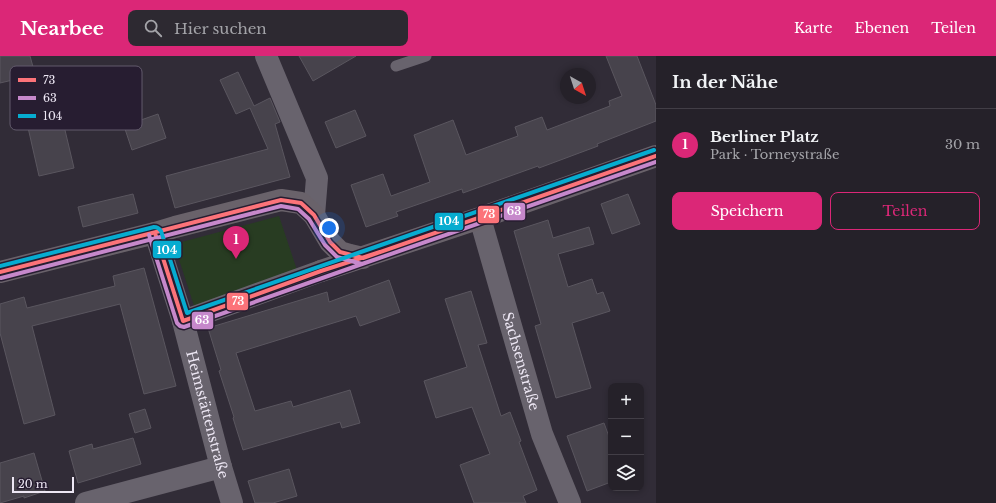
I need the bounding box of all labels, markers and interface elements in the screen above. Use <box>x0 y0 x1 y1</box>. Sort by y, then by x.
search box <box>128 10 408 46</box>
text: Nearbee <box>20 17 104 40</box>
icon: search <box>142 17 164 39</box>
text: Hier suchen <box>174 19 267 38</box>
text: Karte <box>794 19 833 37</box>
text: Ebenen <box>855 19 909 37</box>
text: Teilen <box>931 19 976 37</box>
legend <box>10 66 142 130</box>
north arrow <box>560 68 596 104</box>
text: In der Nähe <box>672 72 778 93</box>
text: 73 <box>43 73 56 87</box>
text: 63 <box>43 91 57 105</box>
text: 104 <box>43 109 62 123</box>
text: Berliner Platz <box>710 127 819 146</box>
text: 1 <box>682 136 688 153</box>
text: 30 m <box>945 136 980 153</box>
text: Park · Torneystraße <box>710 146 839 163</box>
button: Speichern <box>672 192 822 230</box>
button: Teilen <box>830 192 980 230</box>
line badge: 63 <box>503 202 526 221</box>
text: 63 <box>507 204 521 218</box>
line badge: 73 <box>477 205 500 224</box>
text: 73 <box>483 207 495 221</box>
line badge: 104 <box>434 212 464 231</box>
text: 104 <box>439 214 459 228</box>
your location <box>319 218 339 238</box>
pin: 1 <box>223 226 249 259</box>
line badge: 104 <box>152 240 182 259</box>
text: 104 <box>157 243 177 257</box>
line badge: 73 <box>226 292 249 311</box>
text: 73 <box>232 294 244 308</box>
street label: Sachsenstraße <box>498 310 544 413</box>
line badge: 63 <box>191 311 214 330</box>
text: 63 <box>195 313 209 327</box>
street label: Heimstättenstraße <box>182 348 233 481</box>
map controls <box>608 383 644 491</box>
button: + <box>608 383 644 419</box>
button: − <box>608 419 644 455</box>
button: layers <box>608 455 644 491</box>
scale bar <box>12 475 74 494</box>
text: 20 m <box>18 477 48 491</box>

